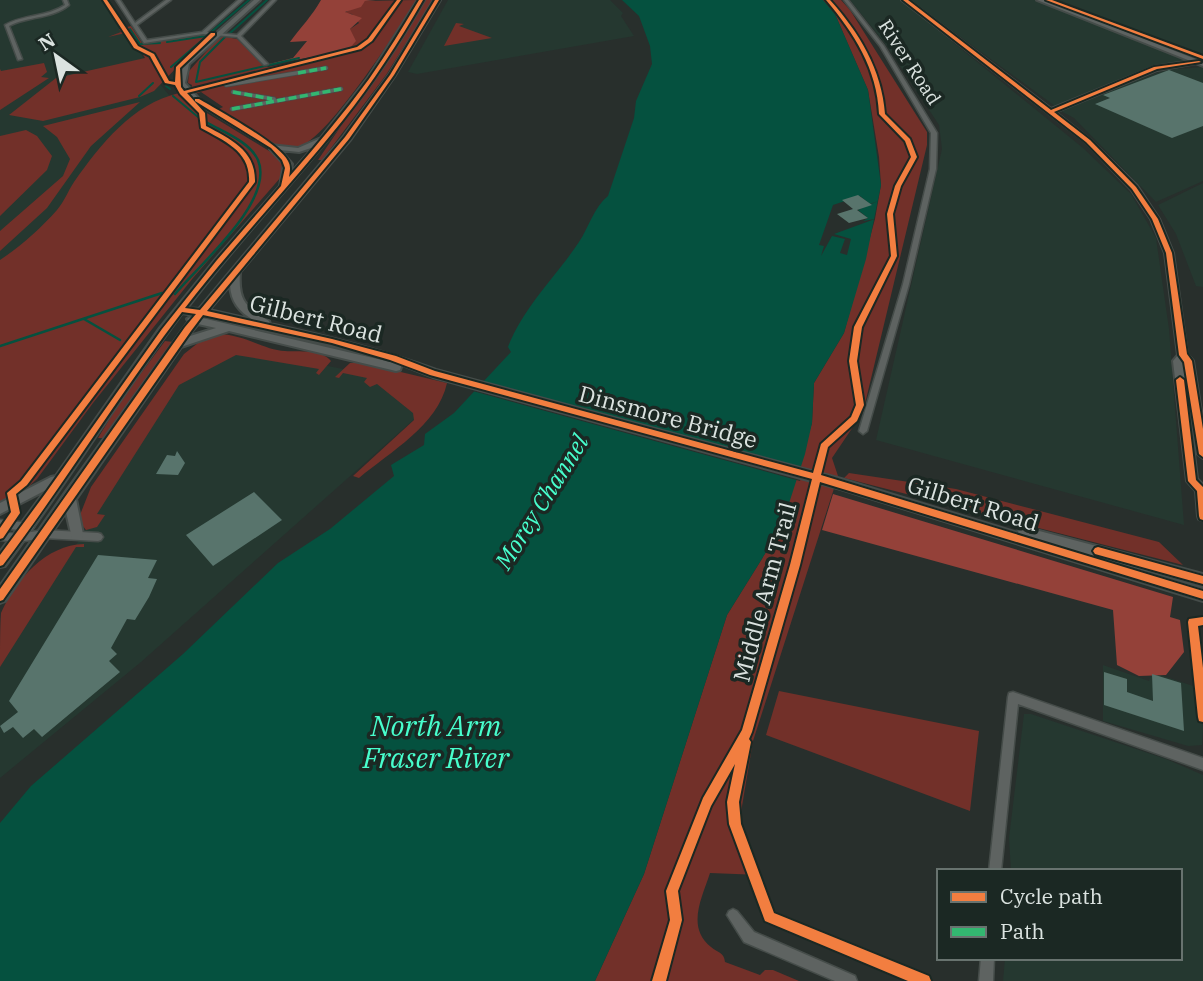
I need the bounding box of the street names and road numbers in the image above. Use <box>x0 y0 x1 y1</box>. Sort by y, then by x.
street label: River Road <box>874 15 946 109</box>
street label: Gilbert Road <box>247 287 386 349</box>
street label: Dinsmore Bridge <box>576 378 761 454</box>
street label: Gilbert Road <box>904 469 1043 537</box>
street label: Middle Arm Trail <box>726 499 802 685</box>

